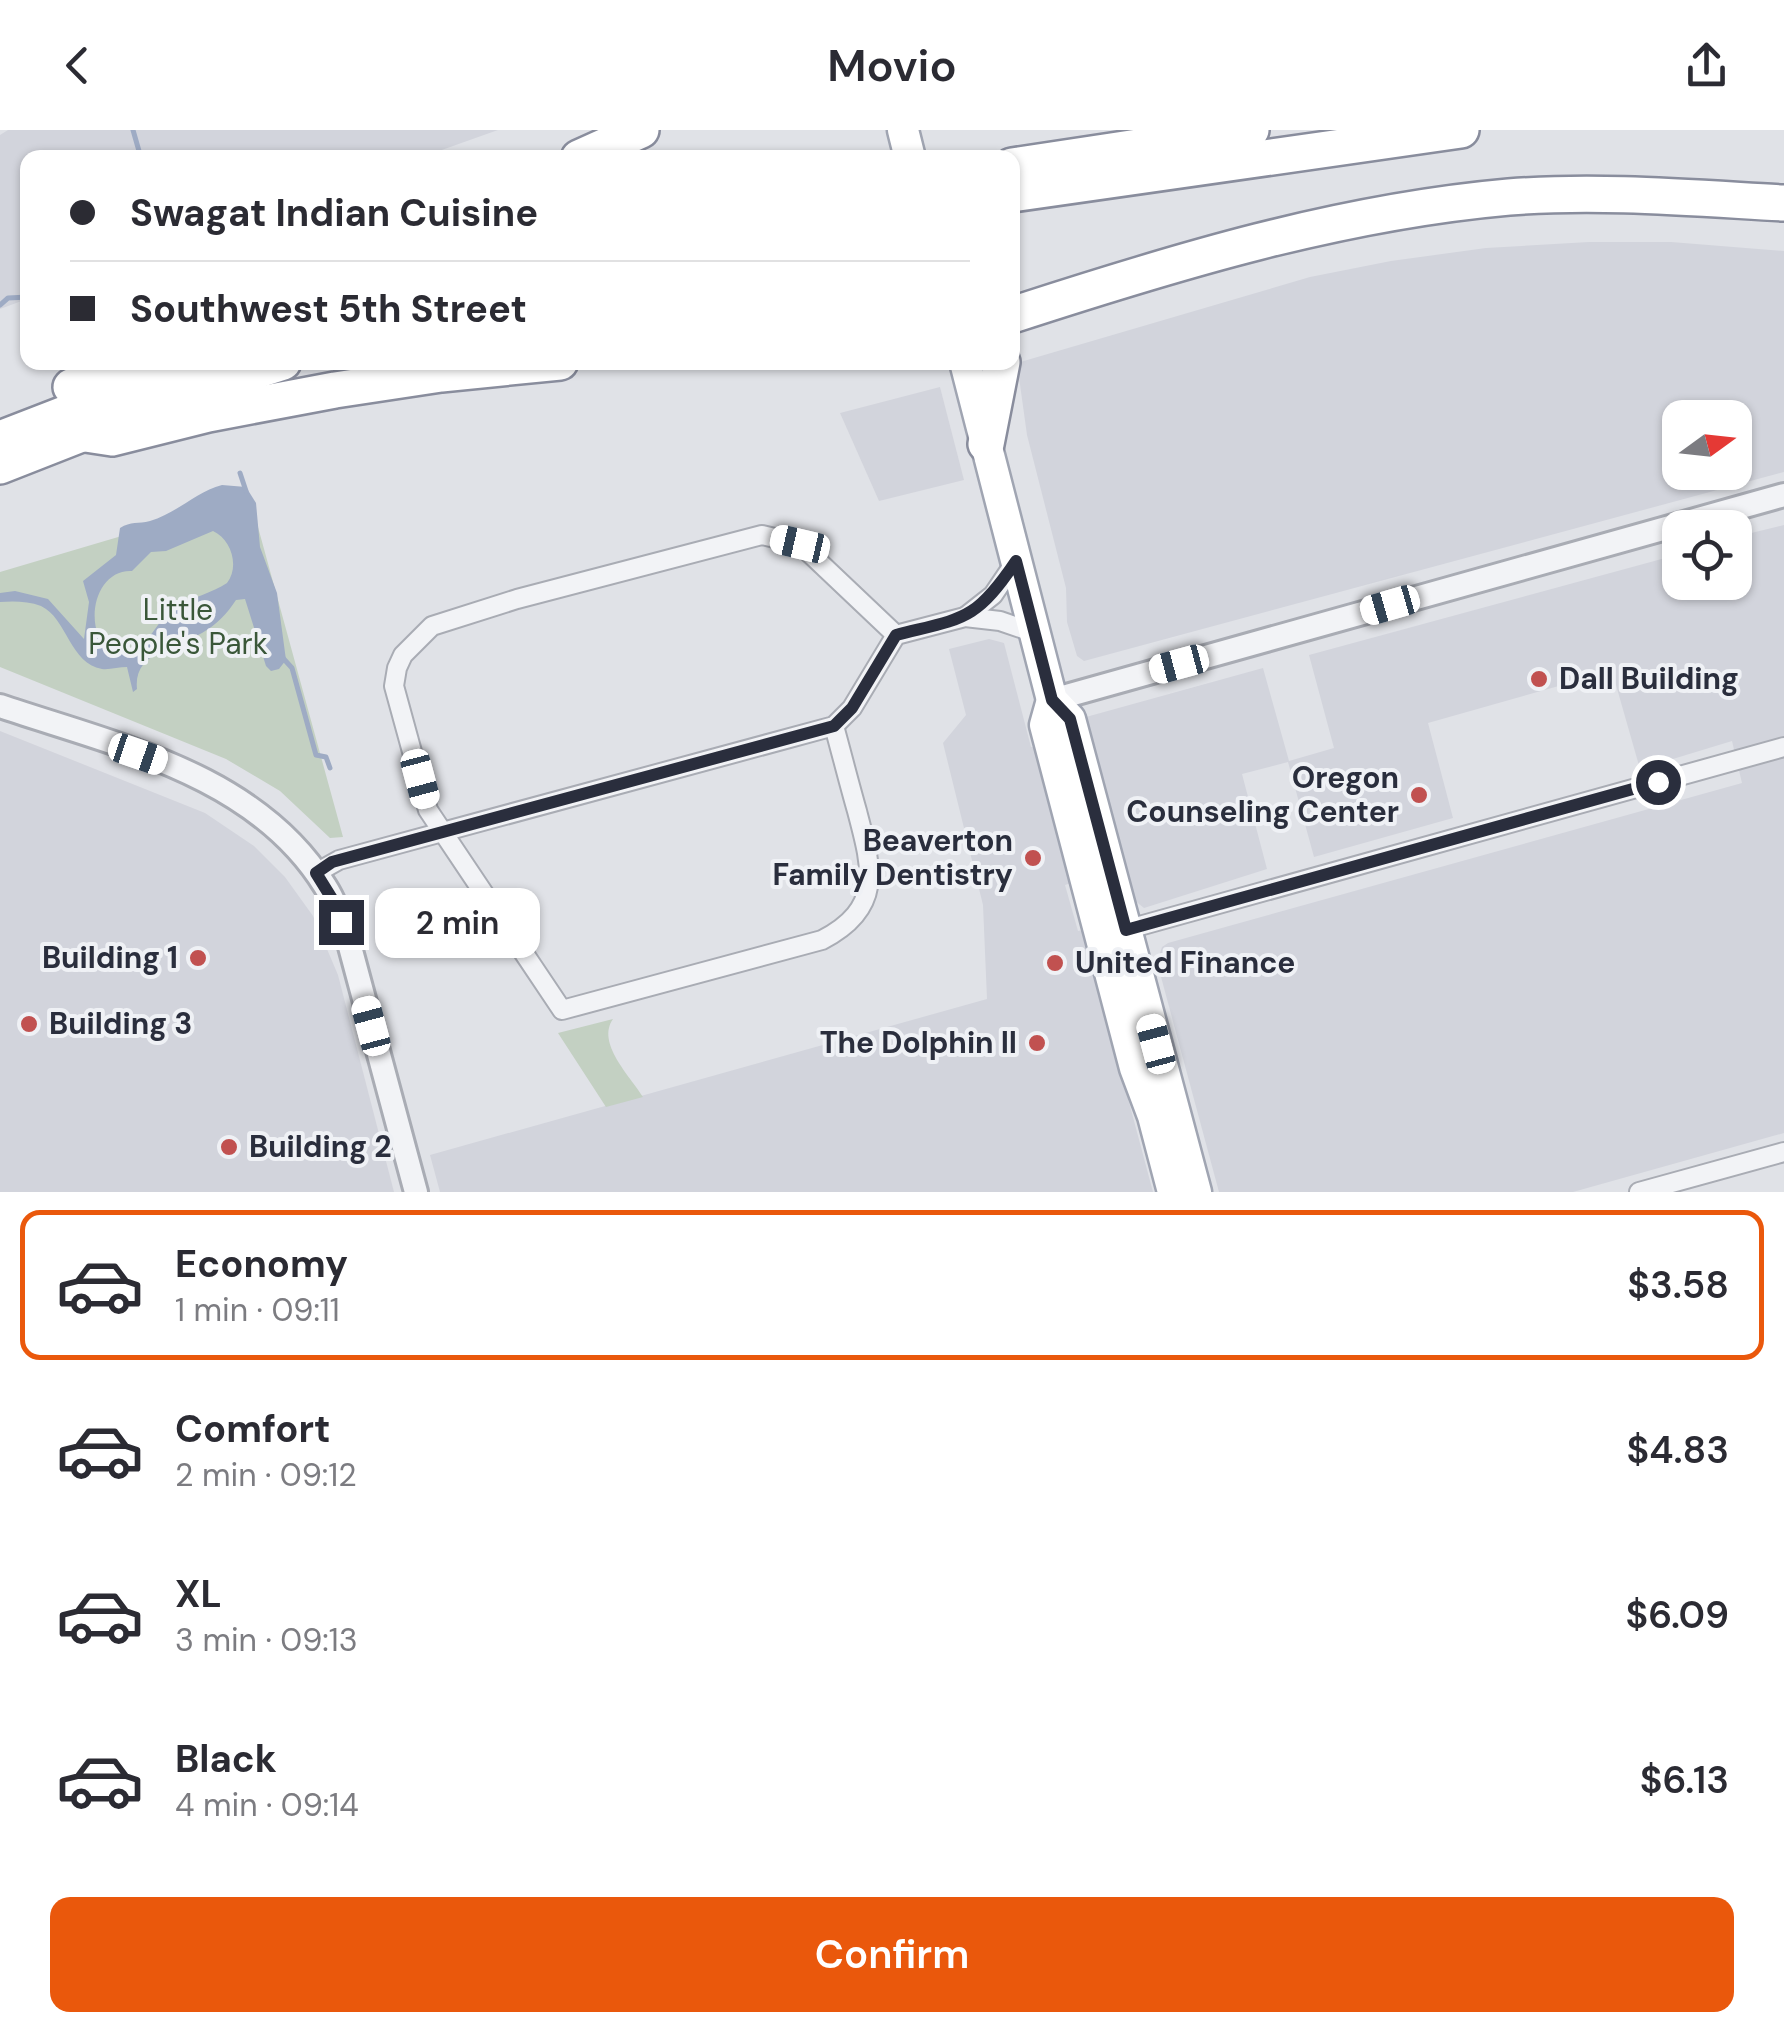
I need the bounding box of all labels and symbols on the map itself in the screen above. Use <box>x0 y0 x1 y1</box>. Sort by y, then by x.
north arrow <box>1662 400 1752 490</box>
car <box>767 523 833 565</box>
car <box>1357 582 1423 628</box>
park label: Little People's Park <box>88 590 268 663</box>
car <box>1146 642 1212 686</box>
place label: Dall Building <box>1559 659 1739 698</box>
marker: Dall Building <box>1528 668 1550 690</box>
car <box>105 730 171 778</box>
car <box>398 746 442 812</box>
place label: Oregon Counseling Center <box>1126 758 1399 831</box>
route start <box>1636 760 1681 805</box>
marker: Oregon Counseling Center <box>1408 784 1430 806</box>
place label: Beaverton Family Dentistry <box>773 821 1013 894</box>
marker: Beaverton Family Dentistry <box>1022 847 1044 869</box>
callout: 2 min <box>376 887 541 957</box>
route end <box>319 900 364 945</box>
place label: Building 1 <box>42 938 178 977</box>
place label: United Finance <box>1075 943 1295 982</box>
marker: Building 1 <box>187 947 209 969</box>
marker: United Finance <box>1044 952 1066 974</box>
car <box>349 993 393 1059</box>
place label: Building 3 <box>49 1004 192 1043</box>
car <box>1134 1011 1178 1077</box>
marker: Building 3 <box>18 1013 40 1035</box>
place label: The Dolphin II <box>820 1023 1017 1062</box>
marker: The Dolphin II <box>1026 1032 1048 1054</box>
place label: Building 2 <box>249 1127 391 1166</box>
marker: Building 2 <box>218 1136 240 1158</box>

